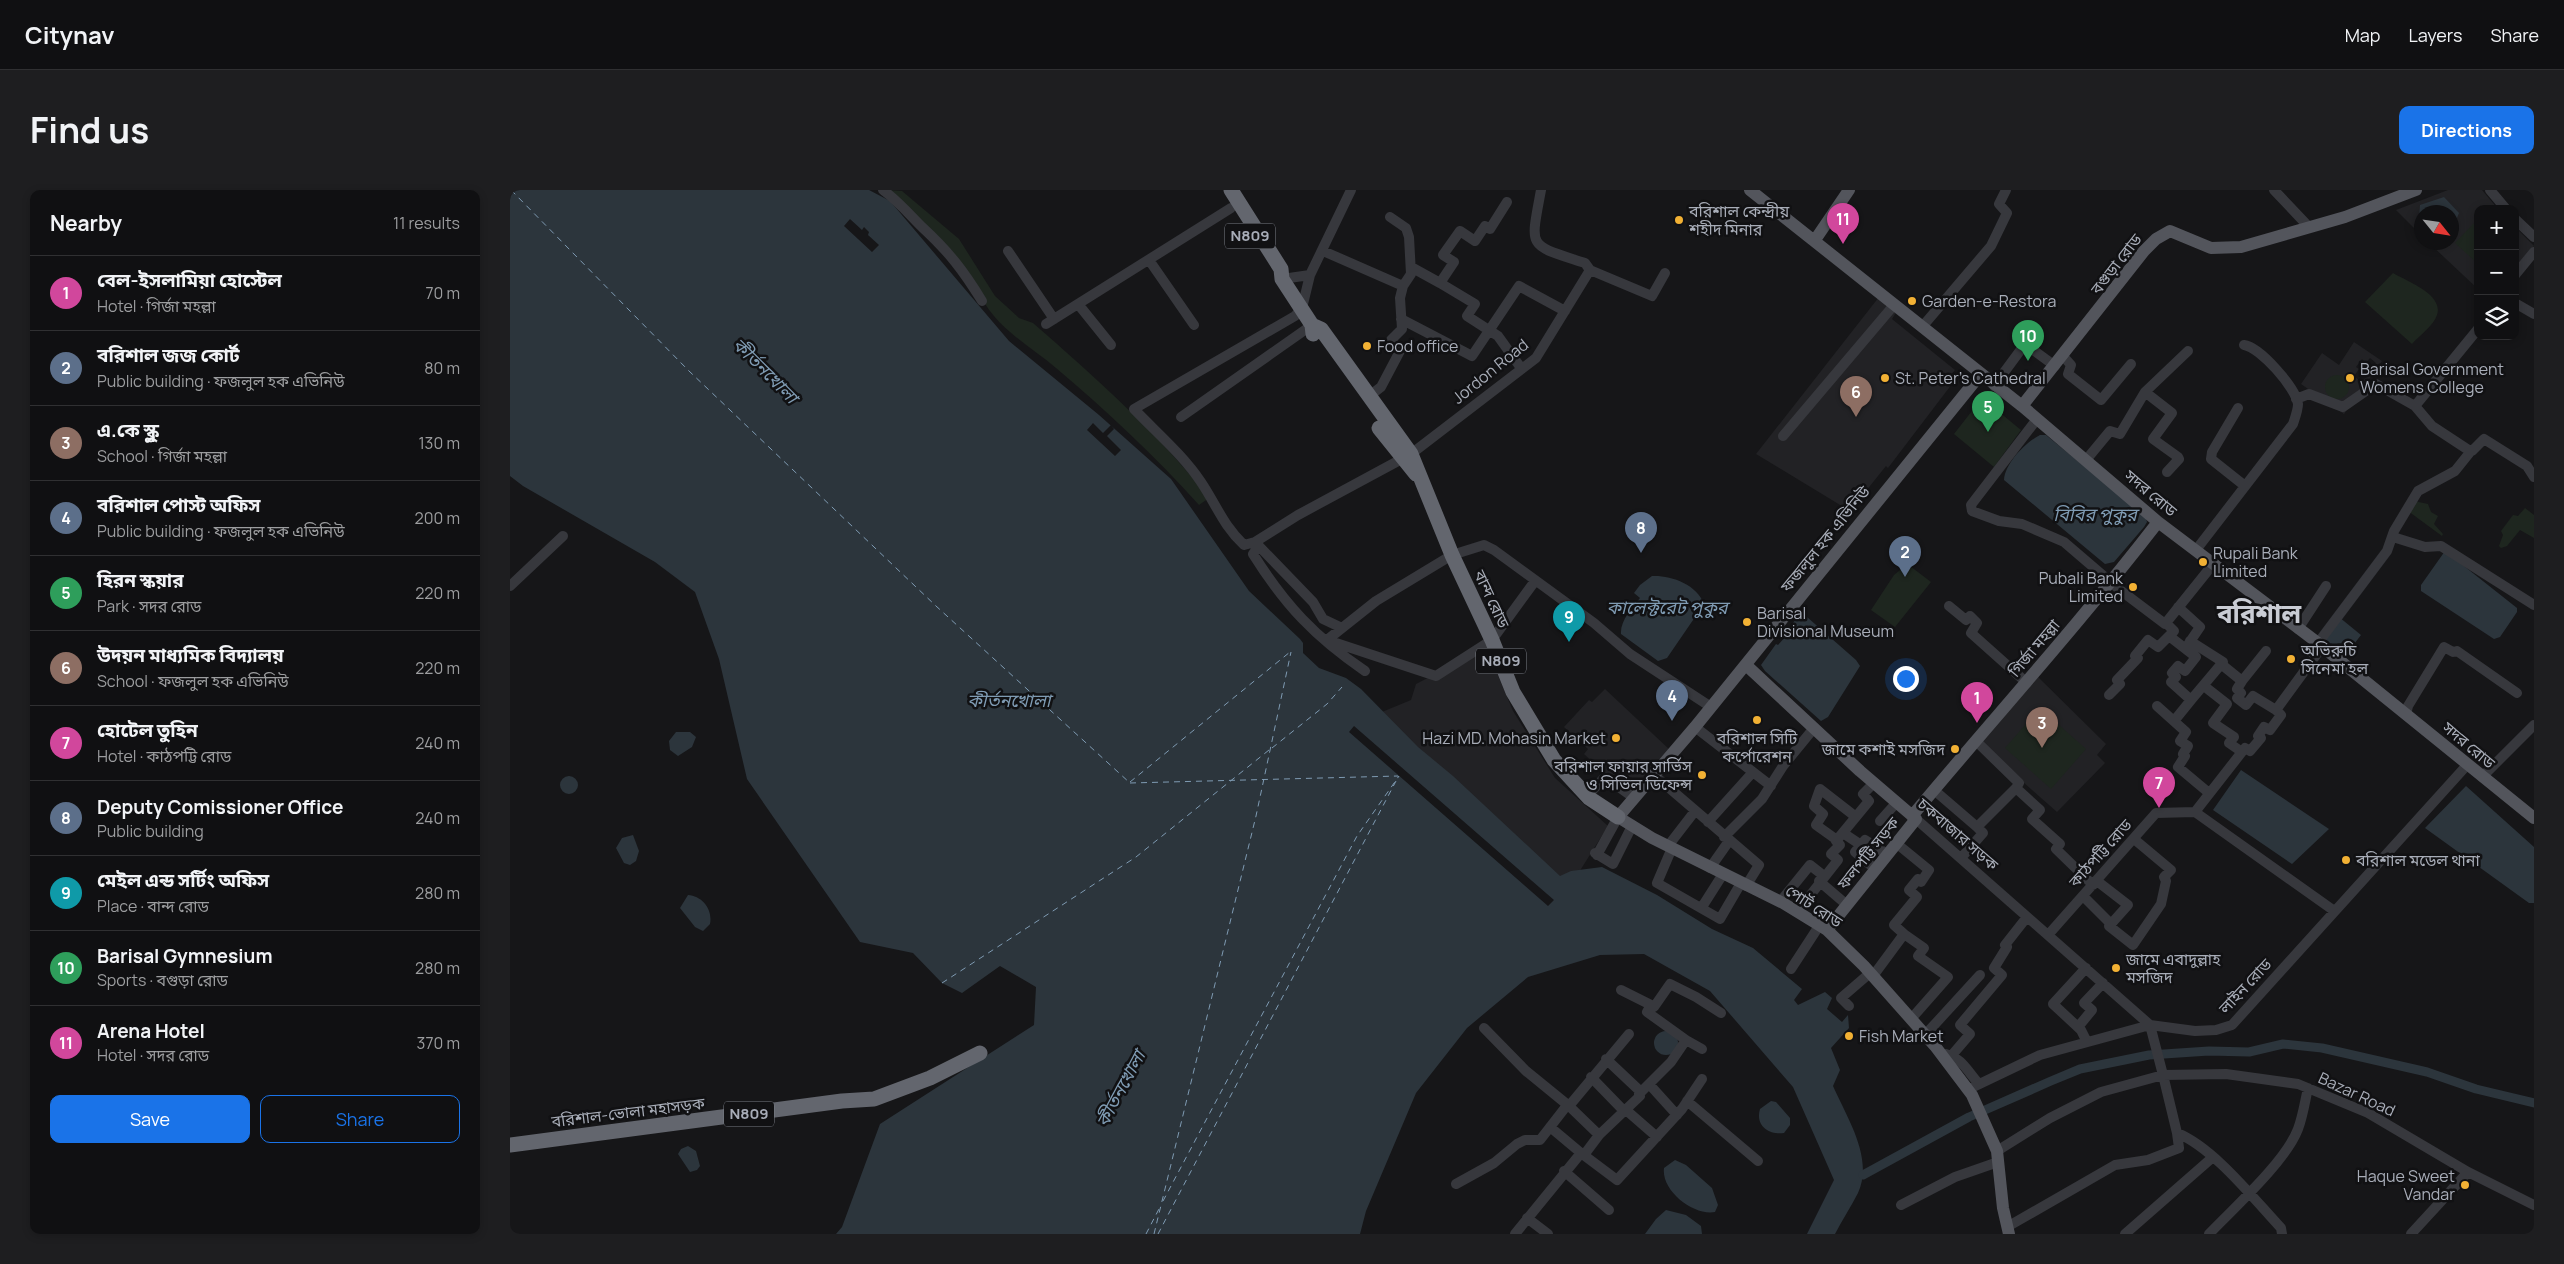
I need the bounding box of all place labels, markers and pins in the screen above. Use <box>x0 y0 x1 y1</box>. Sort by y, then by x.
place label: বরিশাল কেন্দ্রীয় শহীদ মিনার <box>1688 200 1790 240</box>
pin: 11 <box>1827 203 1859 244</box>
marker: বরিশাল কেন্দ্রীয় শহীদ মিনার <box>1673 214 1685 226</box>
place label: Garden-e-Restora <box>1922 290 2056 312</box>
marker: Garden-e-Restora <box>1906 295 1918 307</box>
pin: 10 <box>2012 320 2044 361</box>
place label: Food office <box>1377 335 1458 357</box>
marker: Food office <box>1361 340 1373 352</box>
place label: Barisal Government Womens College <box>2360 358 2504 398</box>
place label: St. Peter’s Cathedral <box>1895 367 2046 389</box>
marker: St. Peter’s Cathedral <box>1879 372 1891 384</box>
marker: Barisal Government Womens College <box>2344 372 2356 384</box>
pin: 6 <box>1840 376 1872 417</box>
pin: 5 <box>1972 391 2004 432</box>
pin: 8 <box>1625 512 1657 553</box>
pin: 2 <box>1889 536 1921 577</box>
place label: Rupali Bank Limited <box>2213 542 2299 582</box>
marker: Rupali Bank Limited <box>2197 556 2209 568</box>
place label: Pubali Bank Limited <box>2039 567 2124 607</box>
marker: Pubali Bank Limited <box>2127 581 2139 593</box>
pin: 9 <box>1553 601 1585 642</box>
place label: Barisal Divisional Museum <box>1757 602 1894 642</box>
marker: Barisal Divisional Museum <box>1741 616 1753 628</box>
place label: অভিরুচি সিনেমা হল <box>2300 639 2368 679</box>
marker: অভিরুচি সিনেমা হল <box>2285 653 2297 665</box>
pin: 4 <box>1656 680 1688 721</box>
pin: 1 <box>1961 682 1993 723</box>
pin: 3 <box>2026 707 2058 748</box>
marker: বরিশাল সিটি কর্পোরেশন <box>1751 714 1763 726</box>
place label: Hazi MD. Mohasin Market <box>1422 727 1606 749</box>
place label: বরিশাল সিটি কর্পোরেশন <box>1716 727 1798 767</box>
marker: Hazi MD. Mohasin Market <box>1610 732 1622 744</box>
place label: জামে কশাই মসজিদ <box>1821 738 1946 760</box>
marker: জামে কশাই মসজিদ <box>1949 743 1961 755</box>
place label: বরিশাল ফায়ার সার্ভিস ও সিভিল ডিফেন্স <box>1553 755 1693 795</box>
pin: 7 <box>2143 767 2175 808</box>
marker: বরিশাল ফায়ার সার্ভিস ও সিভিল ডিফেন্স <box>1696 769 1708 781</box>
place label: বরিশাল মডেল থানা <box>2355 849 2480 871</box>
marker: বরিশাল মডেল থানা <box>2340 854 2352 866</box>
place label: জামে এবাদুল্লাহ মসজিদ <box>2125 948 2221 988</box>
marker: জামে এবাদুল্লাহ মসজিদ <box>2110 962 2122 974</box>
place label: Fish Market <box>1859 1025 1944 1047</box>
marker: Fish Market <box>1843 1030 1855 1042</box>
place label: Haque Sweet Vandar <box>2357 1165 2455 1205</box>
marker: Haque Sweet Vandar <box>2459 1179 2471 1191</box>

